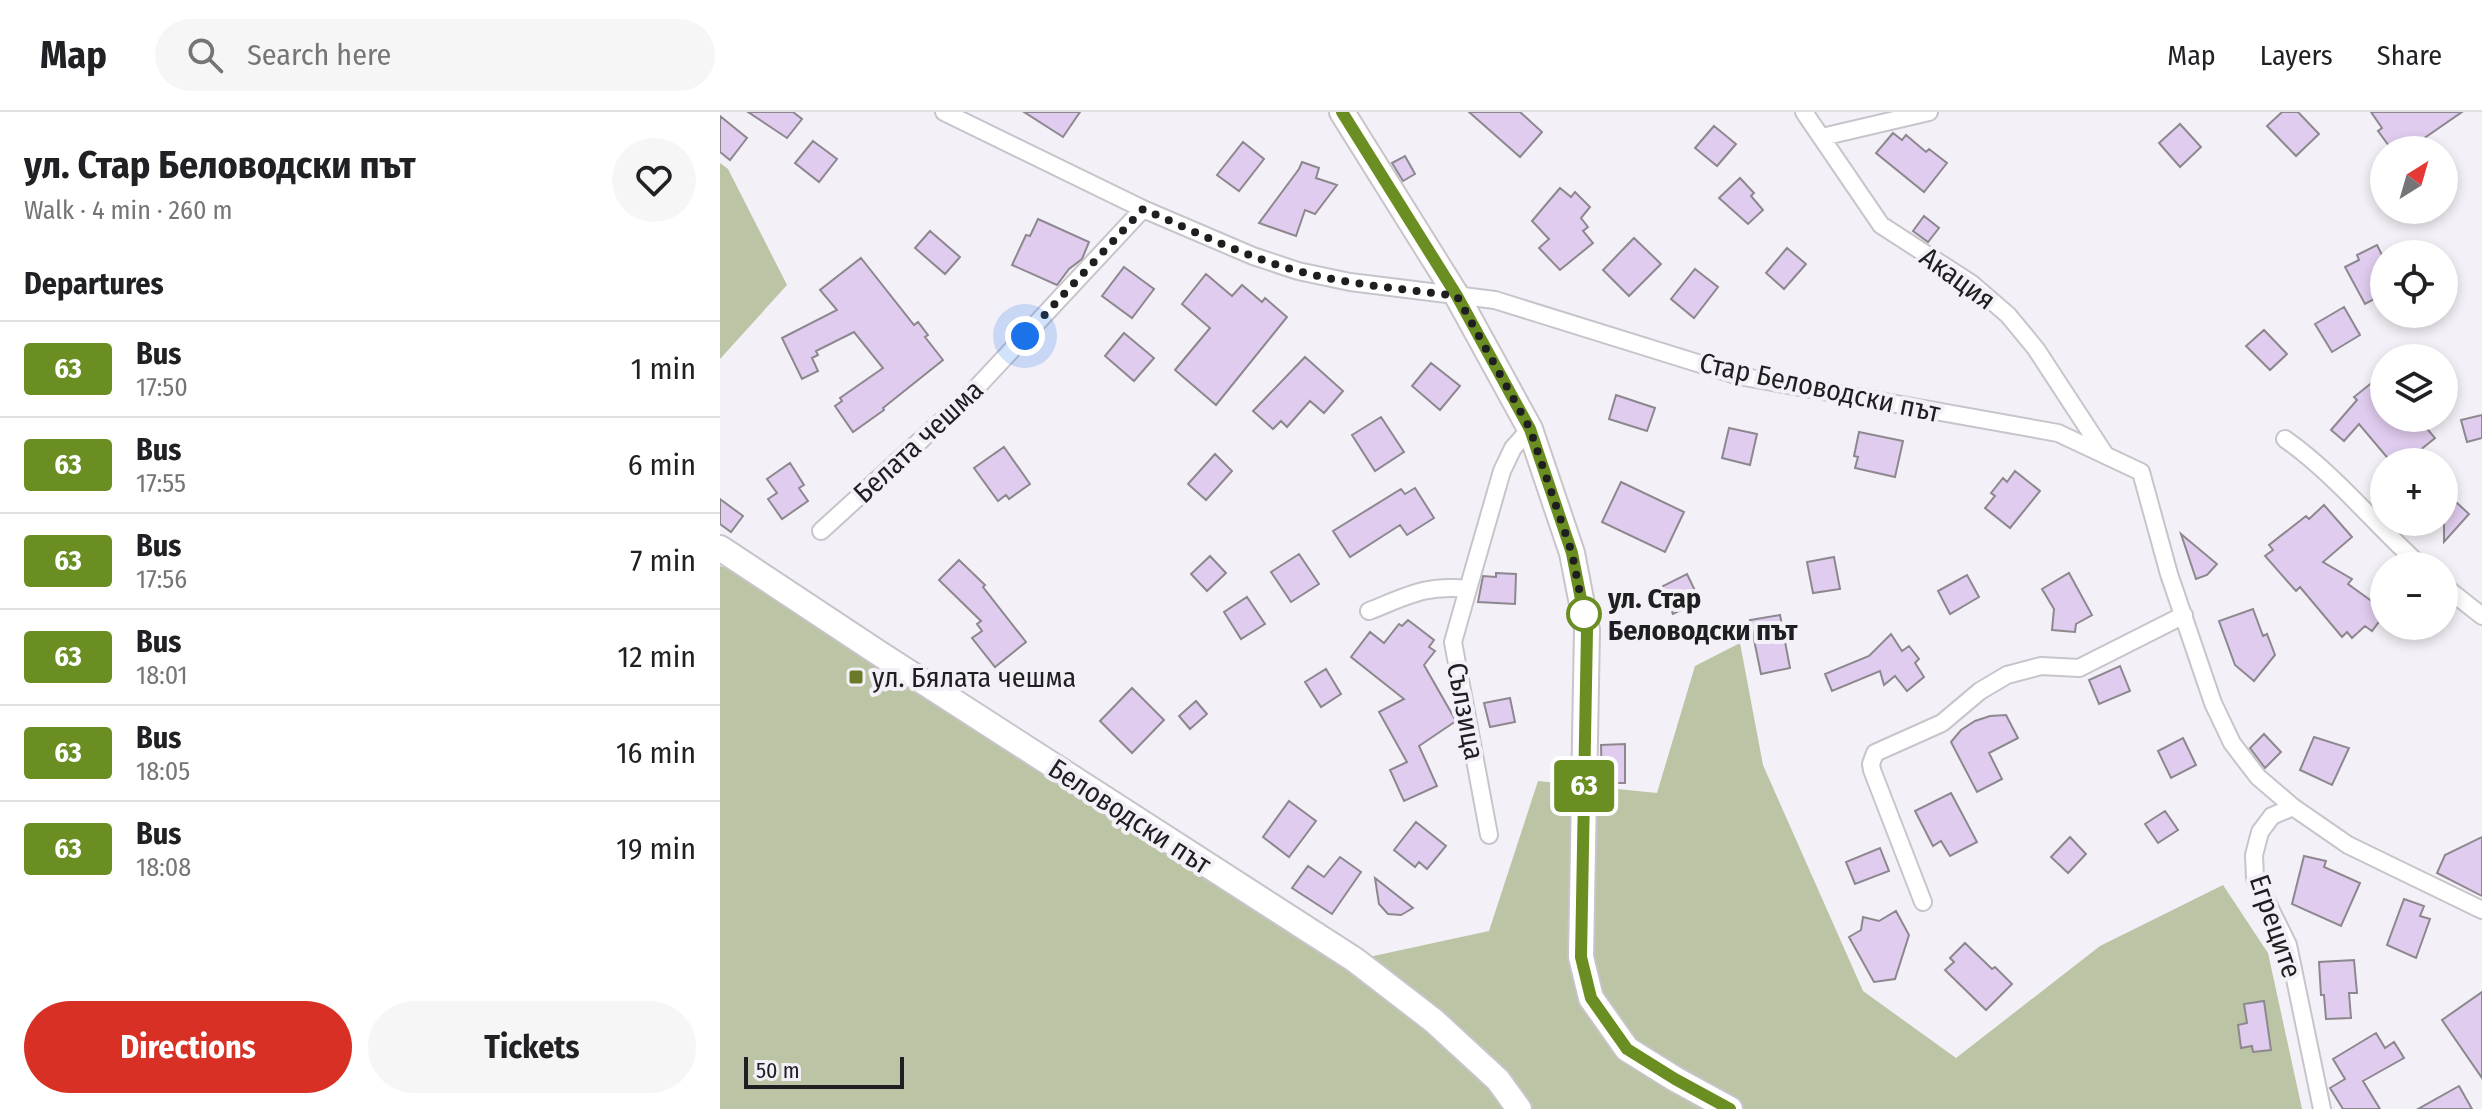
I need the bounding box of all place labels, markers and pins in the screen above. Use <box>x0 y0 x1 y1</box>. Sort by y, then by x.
place label: ул. Стар Беловодски път <box>1607 582 1799 647</box>
marker: ул. Стар Беловодски път <box>1567 597 1601 631</box>
place label: ул. Бялата чешма <box>872 661 1076 694</box>
marker: ул. Бялата чешма <box>847 668 865 686</box>

